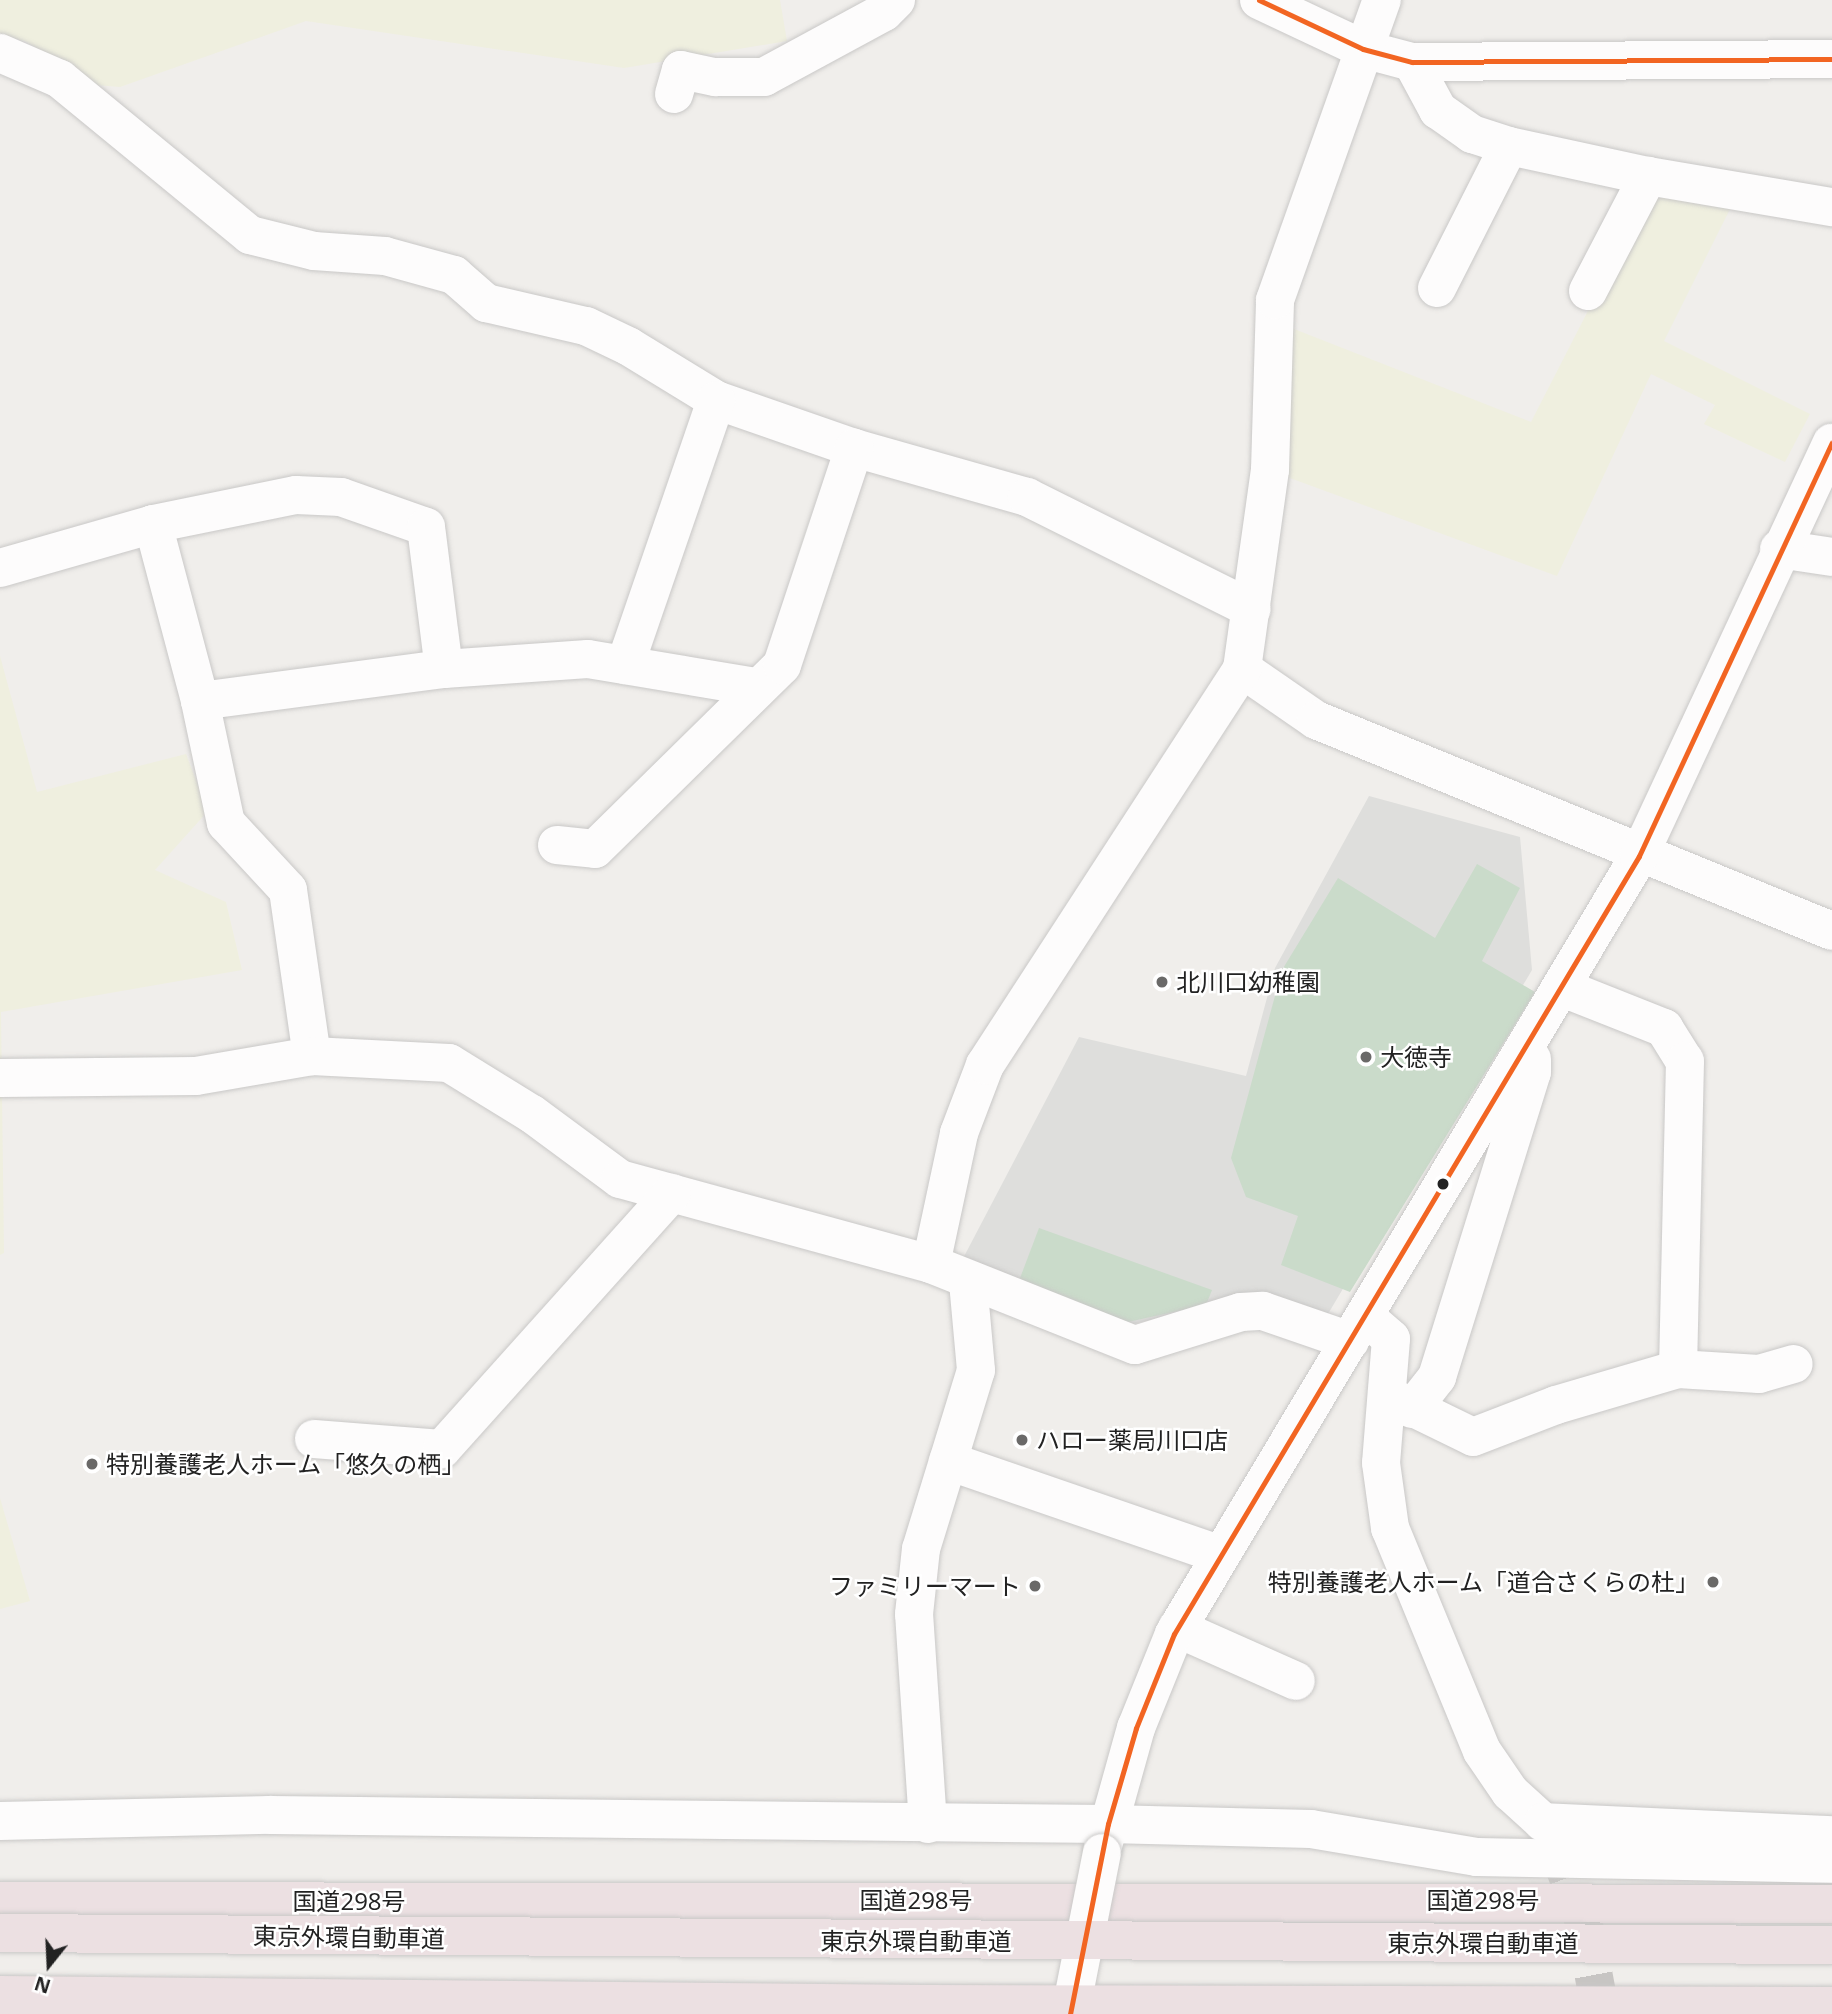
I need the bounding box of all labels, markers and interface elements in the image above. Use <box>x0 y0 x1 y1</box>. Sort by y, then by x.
place label: 北川口幼稚園 <box>1176 968 1320 996</box>
marker: 北川口幼稚園 <box>1154 974 1170 990</box>
place label: 大徳寺 <box>1380 1043 1452 1071</box>
marker: 大徳寺 <box>1358 1049 1374 1065</box>
unlabelled marker <box>1436 1177 1450 1191</box>
place label: ハロー薬局川口店 <box>1036 1426 1228 1454</box>
marker: ハロー薬局川口店 <box>1014 1432 1030 1448</box>
place label: 特別養護老人ホーム「悠久の栖」 <box>106 1450 466 1478</box>
marker: 特別養護老人ホーム「悠久の栖」 <box>84 1456 100 1472</box>
place label: 特別養護老人ホーム「道合さくらの杜」 <box>1267 1568 1699 1596</box>
place label: ファミリーマート <box>829 1572 1021 1600</box>
marker: 特別養護老人ホーム「道合さくらの杜」 <box>1705 1574 1721 1590</box>
marker: ファミリーマート <box>1027 1578 1043 1594</box>
street label: 国道298号 <box>859 1886 973 1914</box>
street label: 国道298号 <box>1426 1886 1540 1914</box>
street label: 国道298号 <box>292 1887 406 1915</box>
street label: 東京外環自動車道 <box>253 1921 445 1953</box>
street label: 東京外環自動車道 <box>820 1927 1012 1955</box>
street label: 東京外環自動車道 <box>1387 1929 1579 1957</box>
north arrow <box>14 1930 84 2000</box>
text: N <box>31 1970 54 2000</box>

